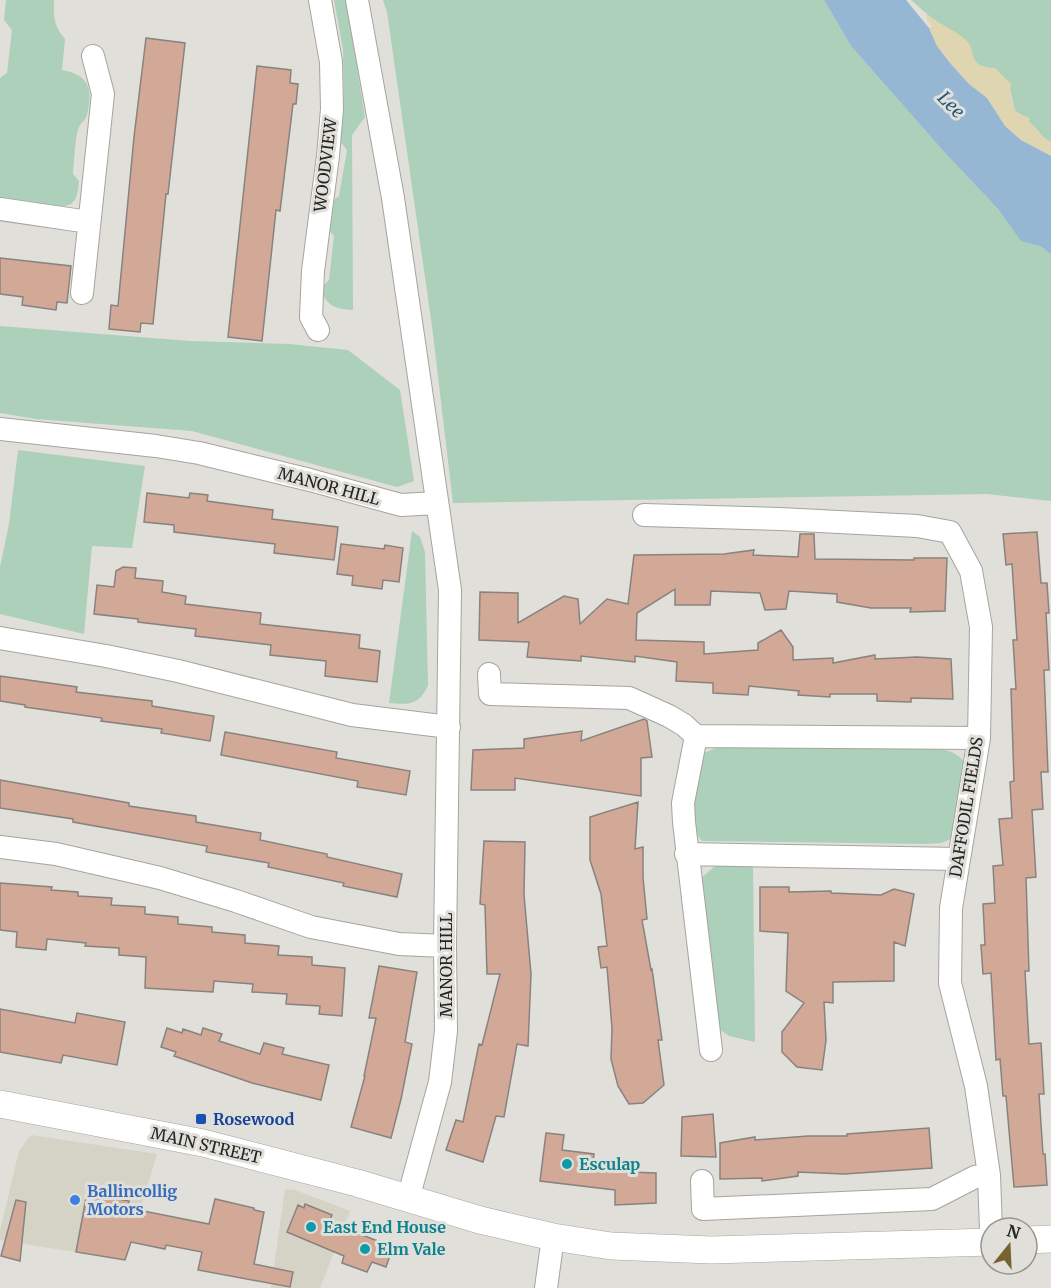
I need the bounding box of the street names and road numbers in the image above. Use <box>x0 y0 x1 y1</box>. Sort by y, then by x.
street label: WOODVIEW <box>309 116 341 214</box>
street label: MANOR HILL <box>276 463 382 509</box>
street label: DAFFODIL FIELDS <box>945 735 987 879</box>
street label: MANOR HILL <box>436 913 456 1017</box>
street label: MAIN STREET <box>149 1123 263 1167</box>

